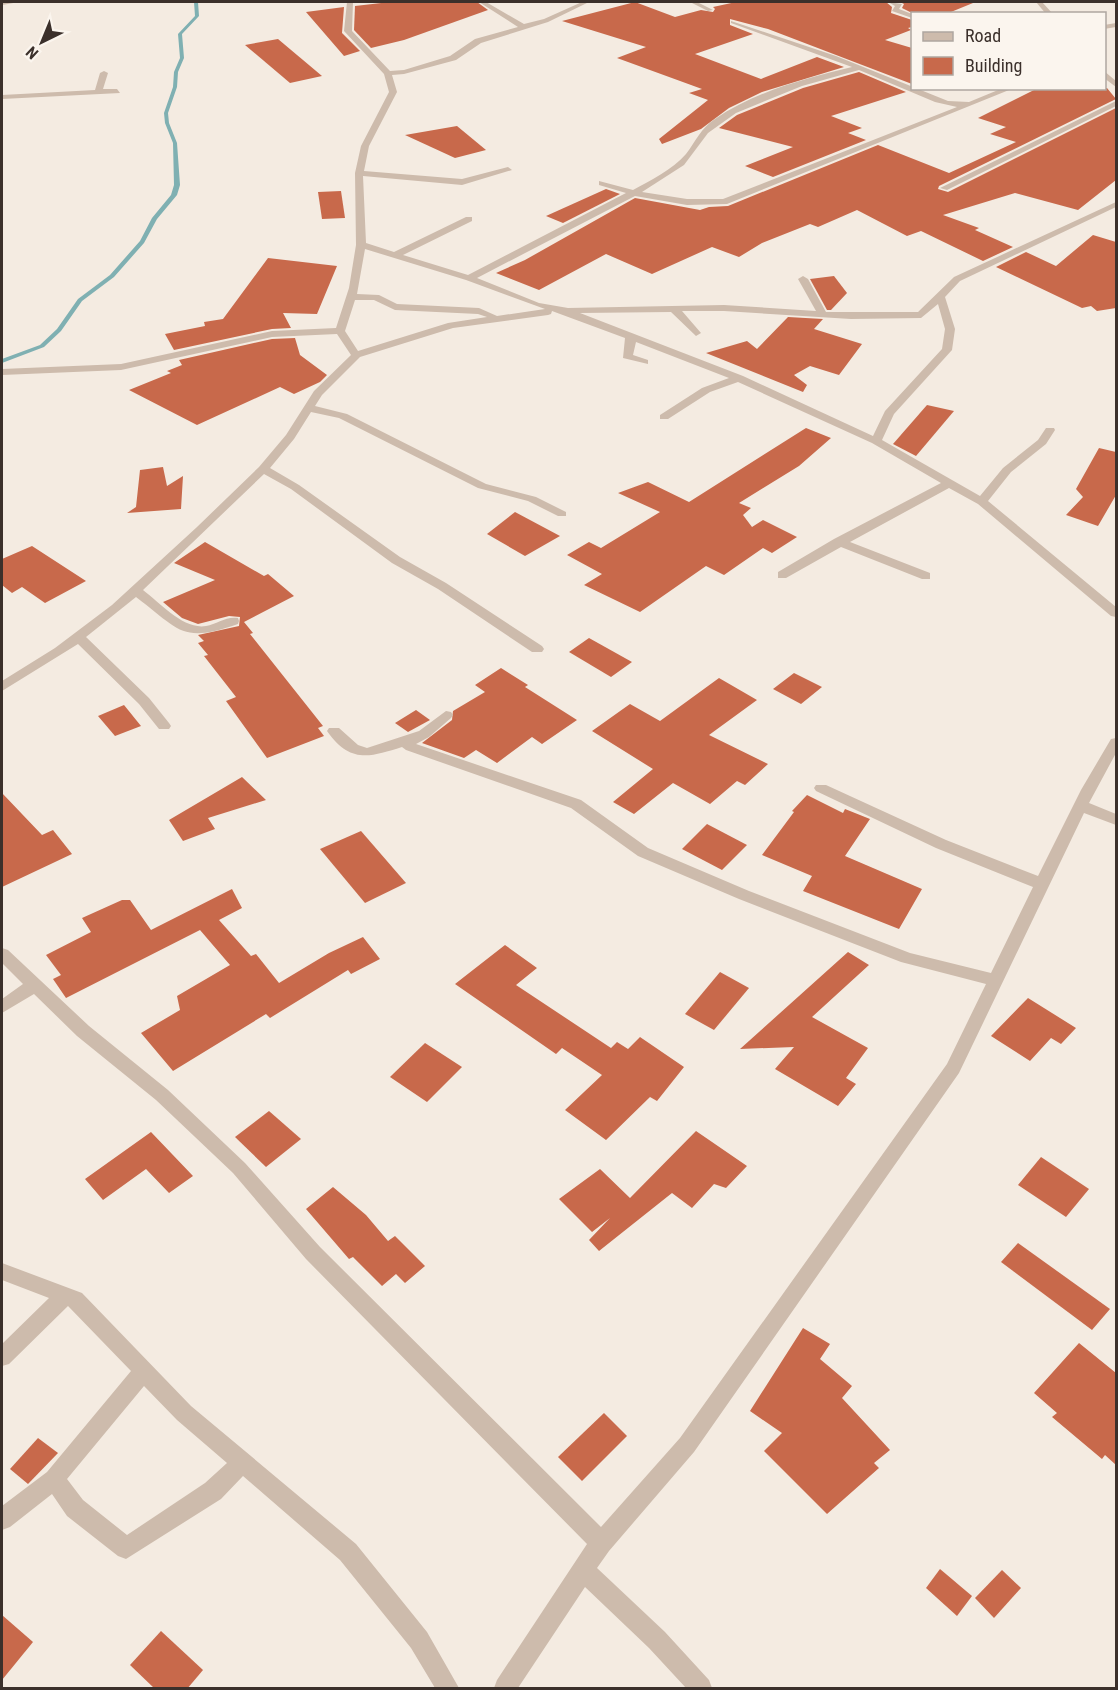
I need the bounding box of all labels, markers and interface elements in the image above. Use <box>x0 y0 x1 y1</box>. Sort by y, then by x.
north arrow <box>12 12 72 72</box>
legend <box>911 12 1106 90</box>
text: Road <box>965 25 1001 46</box>
text: N <box>22 42 42 63</box>
text: Building <box>965 55 1022 76</box>

